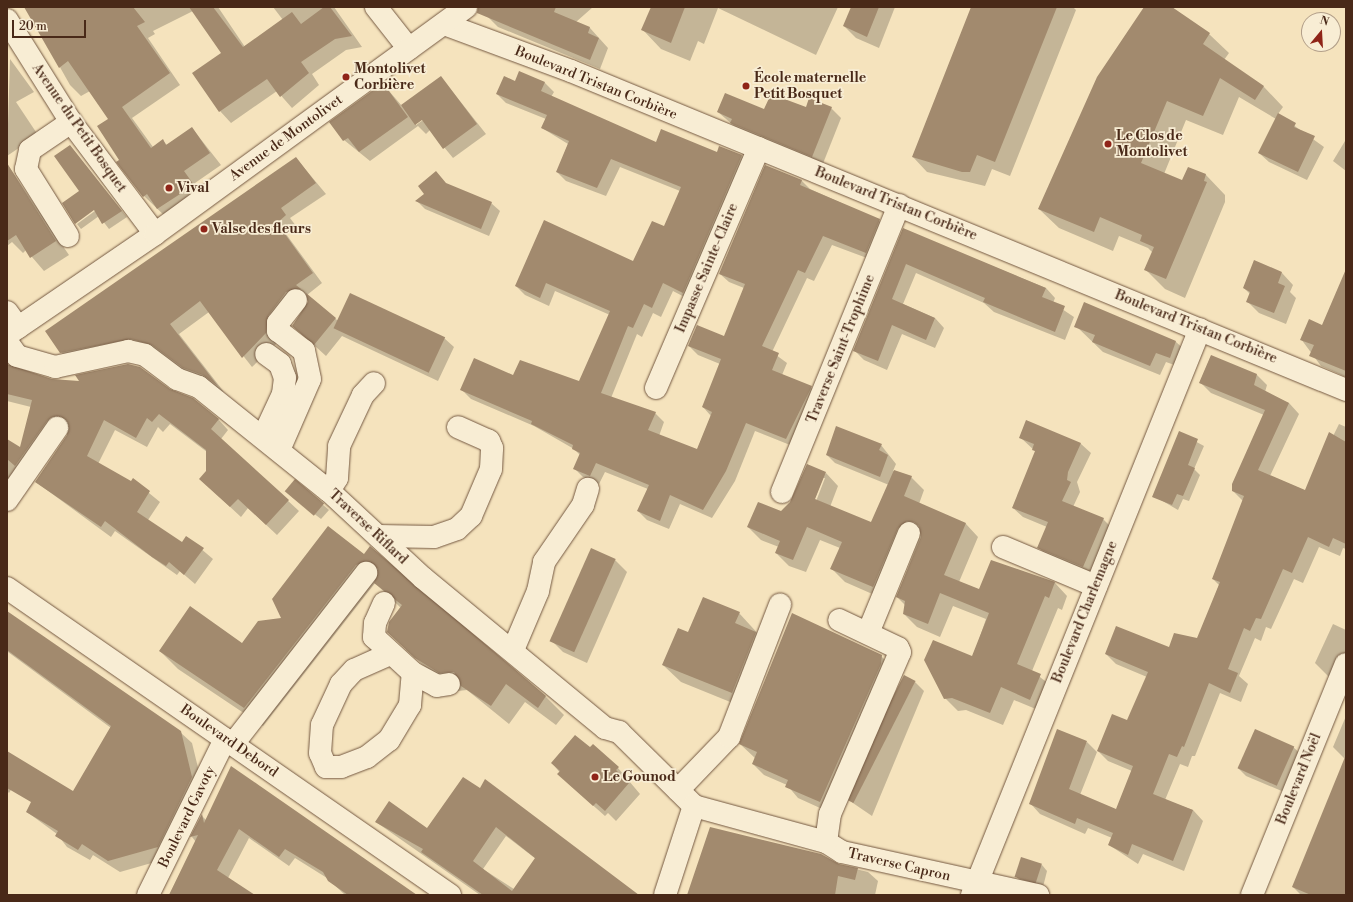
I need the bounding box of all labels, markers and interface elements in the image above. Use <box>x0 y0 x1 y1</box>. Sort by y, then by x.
scale bar <box>14 12 88 38</box>
north arrow <box>1301 12 1341 52</box>
text: N <box>1318 14 1331 30</box>
text: 20 m <box>19 19 47 34</box>
street label: Boulevard Tristan Corbière <box>512 43 680 123</box>
street label: Avenue du Petit Bosquet <box>28 60 130 196</box>
place label: Montolivet Corbière <box>354 61 425 94</box>
place label: École maternelle Petit Bosquet <box>754 70 866 102</box>
marker: Montolivet Corbière <box>341 72 351 82</box>
marker: École maternelle Petit Bosquet <box>741 81 751 91</box>
street label: Avenue de Montolivet <box>226 91 346 185</box>
place label: Le Clos de Montolivet <box>1116 128 1187 160</box>
marker: Le Clos de Montolivet <box>1103 139 1113 149</box>
street label: Boulevard Tristan Corbière <box>812 164 980 244</box>
place label: Vival <box>177 180 209 196</box>
marker: Vival <box>164 183 174 193</box>
street label: Impasse Sainte-Claire <box>672 201 742 335</box>
place label: Valse des fleurs <box>212 221 311 237</box>
marker: Valse des fleurs <box>199 224 209 234</box>
street label: Traverse Saint-Trophime <box>803 272 879 426</box>
street label: Boulevard Tristan Corbière <box>1112 287 1280 367</box>
street label: Traverse Riflard <box>325 486 411 568</box>
street label: Boulevard Charlemagne <box>1049 539 1121 685</box>
street label: Boulevard Debord <box>177 701 281 781</box>
street label: Boulevard Noël <box>1273 731 1325 827</box>
street label: Boulevard Gavoty <box>155 763 219 871</box>
place label: Le Gounod <box>603 769 676 785</box>
marker: Le Gounod <box>590 772 600 782</box>
street label: Traverse Capron <box>846 845 952 885</box>

